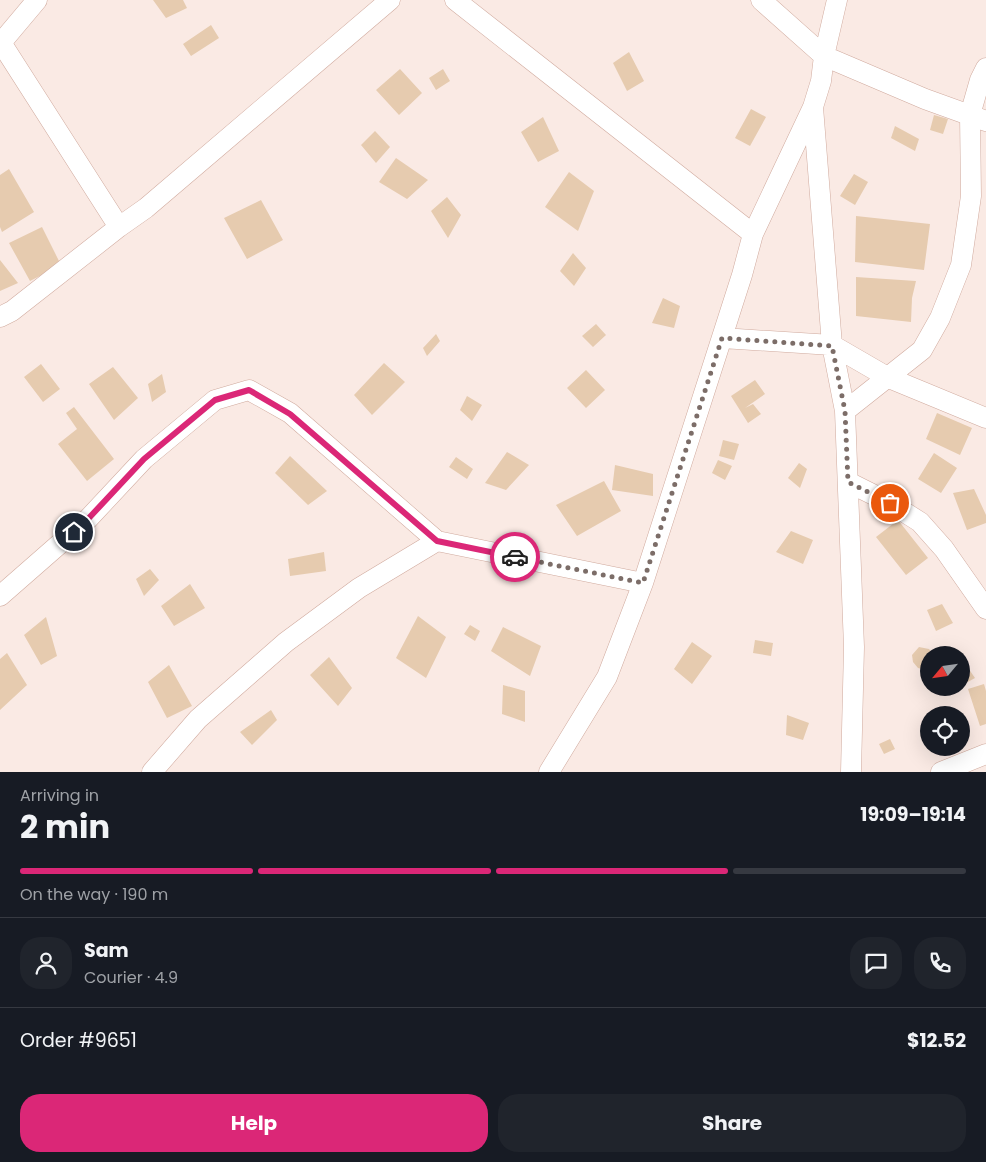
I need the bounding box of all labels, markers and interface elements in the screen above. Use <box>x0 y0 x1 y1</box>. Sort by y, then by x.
pin <box>869 482 911 524</box>
icon: bag <box>876 489 904 517</box>
pin <box>53 511 95 553</box>
icon: home <box>60 518 88 546</box>
courier <box>490 532 540 582</box>
icon: car <box>501 543 529 571</box>
north arrow <box>920 646 970 696</box>
map controls <box>920 646 970 756</box>
button: locate <box>920 706 970 756</box>
text: Arriving in <box>20 784 99 807</box>
text: 19:09–19:14 <box>860 801 966 828</box>
text: 2 min <box>20 804 110 849</box>
text: On the way · 190 m <box>20 883 168 906</box>
button: person <box>20 937 72 989</box>
text: Sam <box>84 937 129 964</box>
button: chat <box>850 937 902 989</box>
button: phone <box>914 937 966 989</box>
text: Courier · 4.9 <box>84 966 178 989</box>
text: Order #9651 <box>20 1027 137 1054</box>
text: $12.52 <box>907 1027 966 1054</box>
button: Help <box>20 1094 488 1152</box>
button: Share <box>498 1094 966 1152</box>

